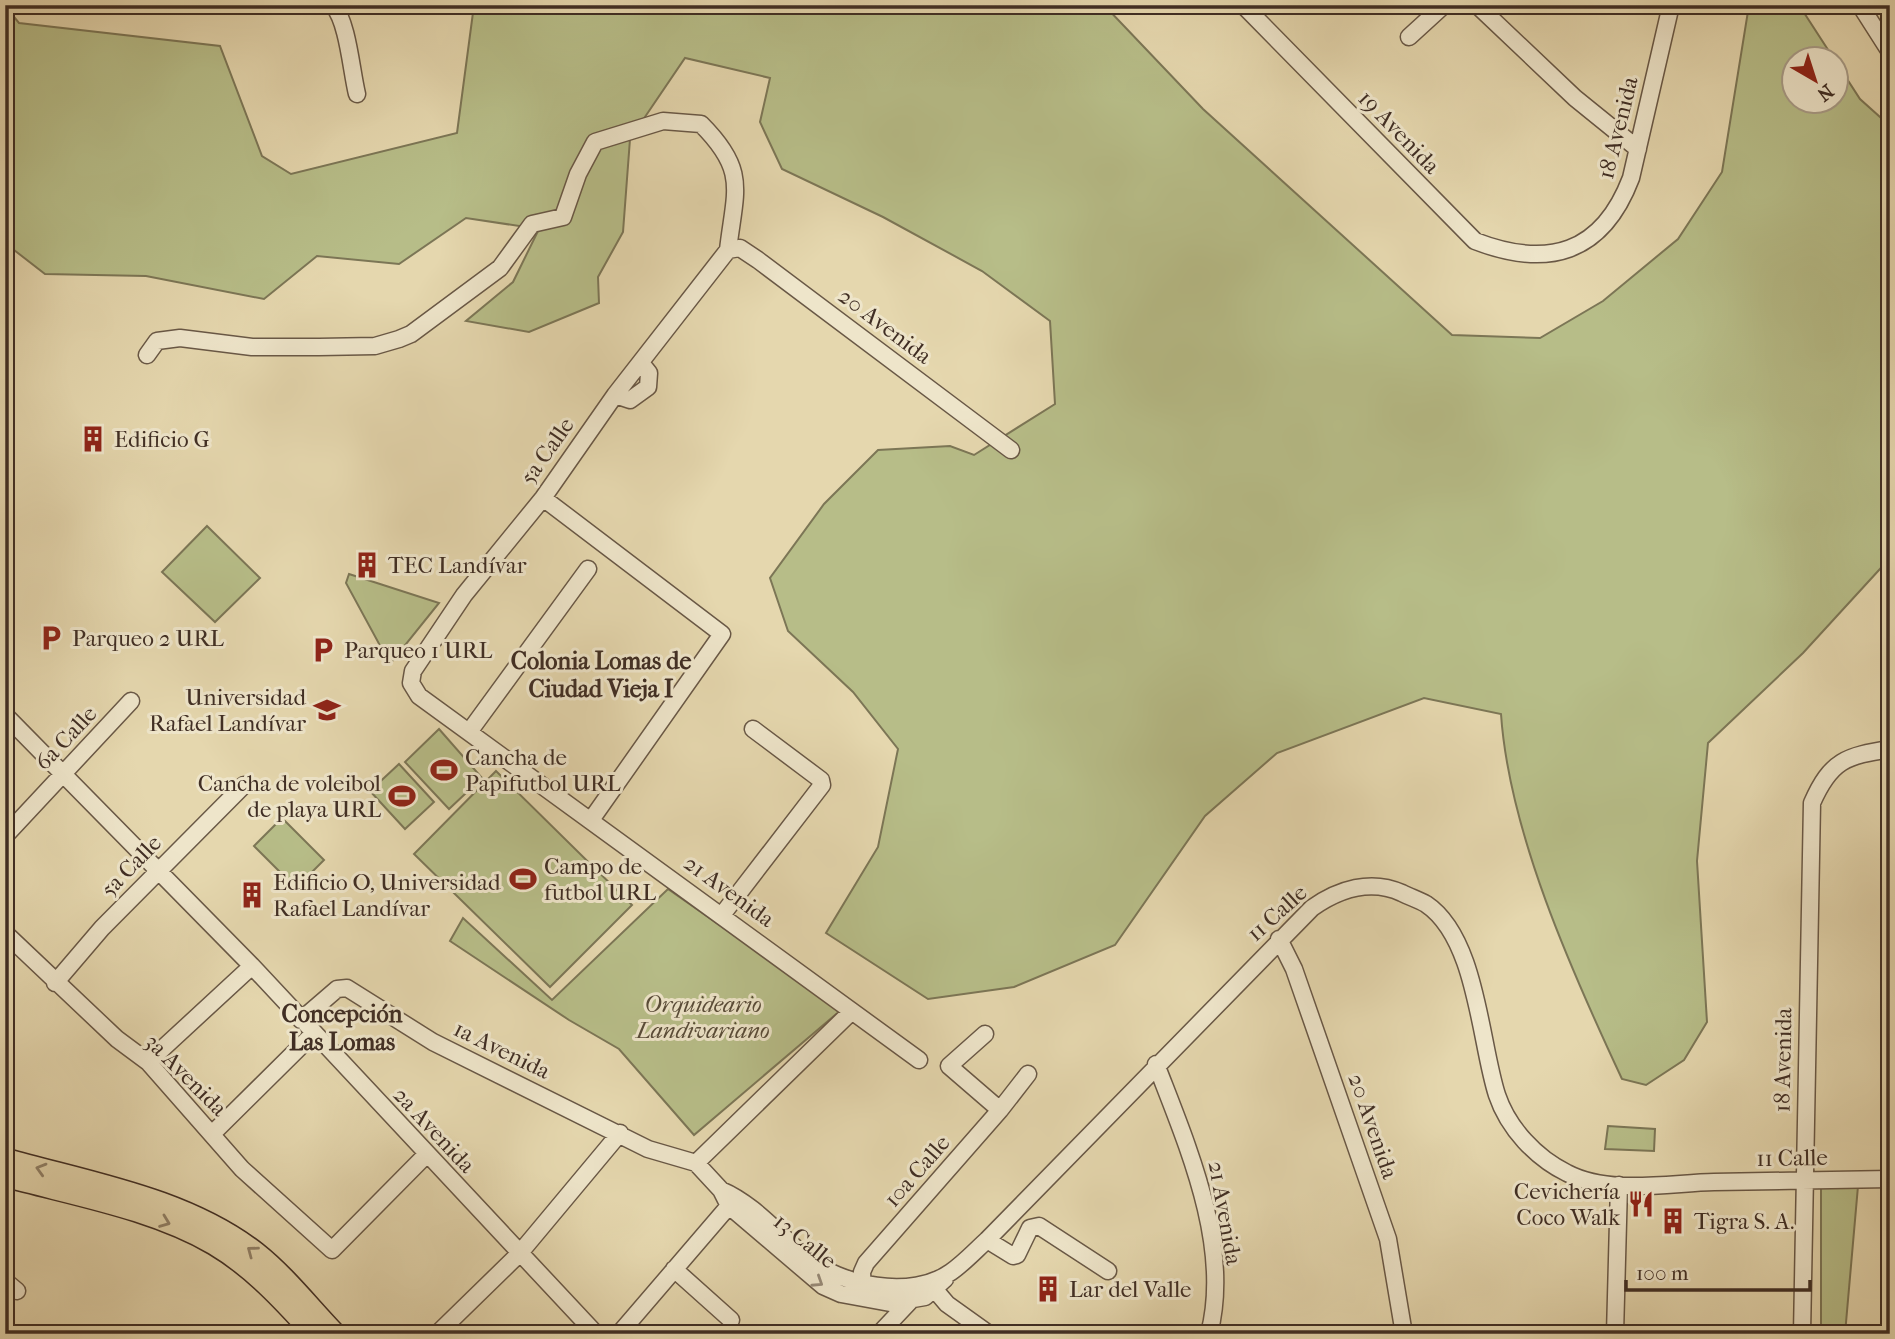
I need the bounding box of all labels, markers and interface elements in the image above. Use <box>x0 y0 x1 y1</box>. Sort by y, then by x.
north arrow <box>1780 46 1850 116</box>
street label: 18 Avenida <box>1592 74 1644 182</box>
text: N <box>1812 79 1838 106</box>
street label: 19 Avenida <box>1353 85 1445 179</box>
street label: 20 Avenida <box>833 282 937 370</box>
street label: 5a Calle <box>514 412 580 490</box>
building icon: Edificio G <box>78 424 108 454</box>
place label: Edificio G <box>114 426 210 453</box>
building icon: TEC Landívar <box>352 550 382 580</box>
place label: TEC Landívar <box>388 552 527 579</box>
parking icon: Parqueo 2 URL <box>36 623 66 653</box>
place label: Parqueo 2 URL <box>72 625 224 652</box>
parking icon: Parqueo 1 URL <box>308 635 338 665</box>
place label: Parqueo 1 URL <box>344 637 492 664</box>
district label: Colonia Lomas de Ciudad Vieja I <box>511 647 691 703</box>
place label: Universidad Rafael Landívar <box>149 684 306 737</box>
school or university icon: Universidad Rafael Landívar <box>312 695 342 725</box>
street label: 6a Calle <box>30 700 102 776</box>
place label: Cancha de Papifutbol URL <box>465 744 621 797</box>
sports icon: Cancha de Papifutbol URL <box>429 755 459 785</box>
place label: Cancha de voleibol de playa URL <box>198 770 382 823</box>
sports icon: Cancha de voleibol de playa URL <box>387 781 417 811</box>
street label: 5a Calle <box>95 829 167 903</box>
street label: 21 Avenida <box>679 849 780 933</box>
place label: Campo de futbol URL <box>544 853 656 906</box>
sports icon: Campo de futbol URL <box>508 864 538 894</box>
place label: Edificio O, Universidad Rafael Landívar <box>273 869 501 922</box>
street label: 11 Calle <box>1241 879 1313 947</box>
building icon: Edificio O, Universidad Rafael Landívar <box>237 880 267 910</box>
park label: Orquideario Landivariano <box>634 991 770 1044</box>
district label: Concepción Las Lomas <box>282 1000 404 1056</box>
street label: 18 Avenida <box>1769 1007 1797 1113</box>
street label: 1a Avenida <box>449 1015 555 1085</box>
street label: 3a Avenida <box>139 1028 233 1122</box>
street label: 20 Avenida <box>1342 1070 1404 1182</box>
street label: 2a Avenida <box>388 1082 481 1179</box>
street label: 10a Calle <box>878 1130 956 1212</box>
street label: 11 Calle <box>1756 1144 1828 1172</box>
street label: 21 Avenida <box>1203 1159 1247 1267</box>
one-way arrow <box>36 1163 48 1178</box>
place label: Cevichería Coco Walk <box>1514 1178 1621 1231</box>
restaurant icon: Cevichería Coco Walk <box>1626 1189 1656 1219</box>
building icon: Tigra S. A. <box>1658 1206 1688 1236</box>
street label: 13 Calle <box>768 1208 842 1274</box>
place label: Tigra S. A. <box>1694 1208 1794 1235</box>
one-way arrow <box>158 1214 170 1228</box>
one-way arrow <box>247 1247 260 1259</box>
scale bar <box>1626 1248 1809 1292</box>
text: 100 m <box>1636 1261 1689 1285</box>
one-way arrow <box>810 1274 823 1286</box>
building icon: Lar del Valle <box>1033 1274 1063 1304</box>
place label: Lar del Valle <box>1069 1276 1191 1303</box>

